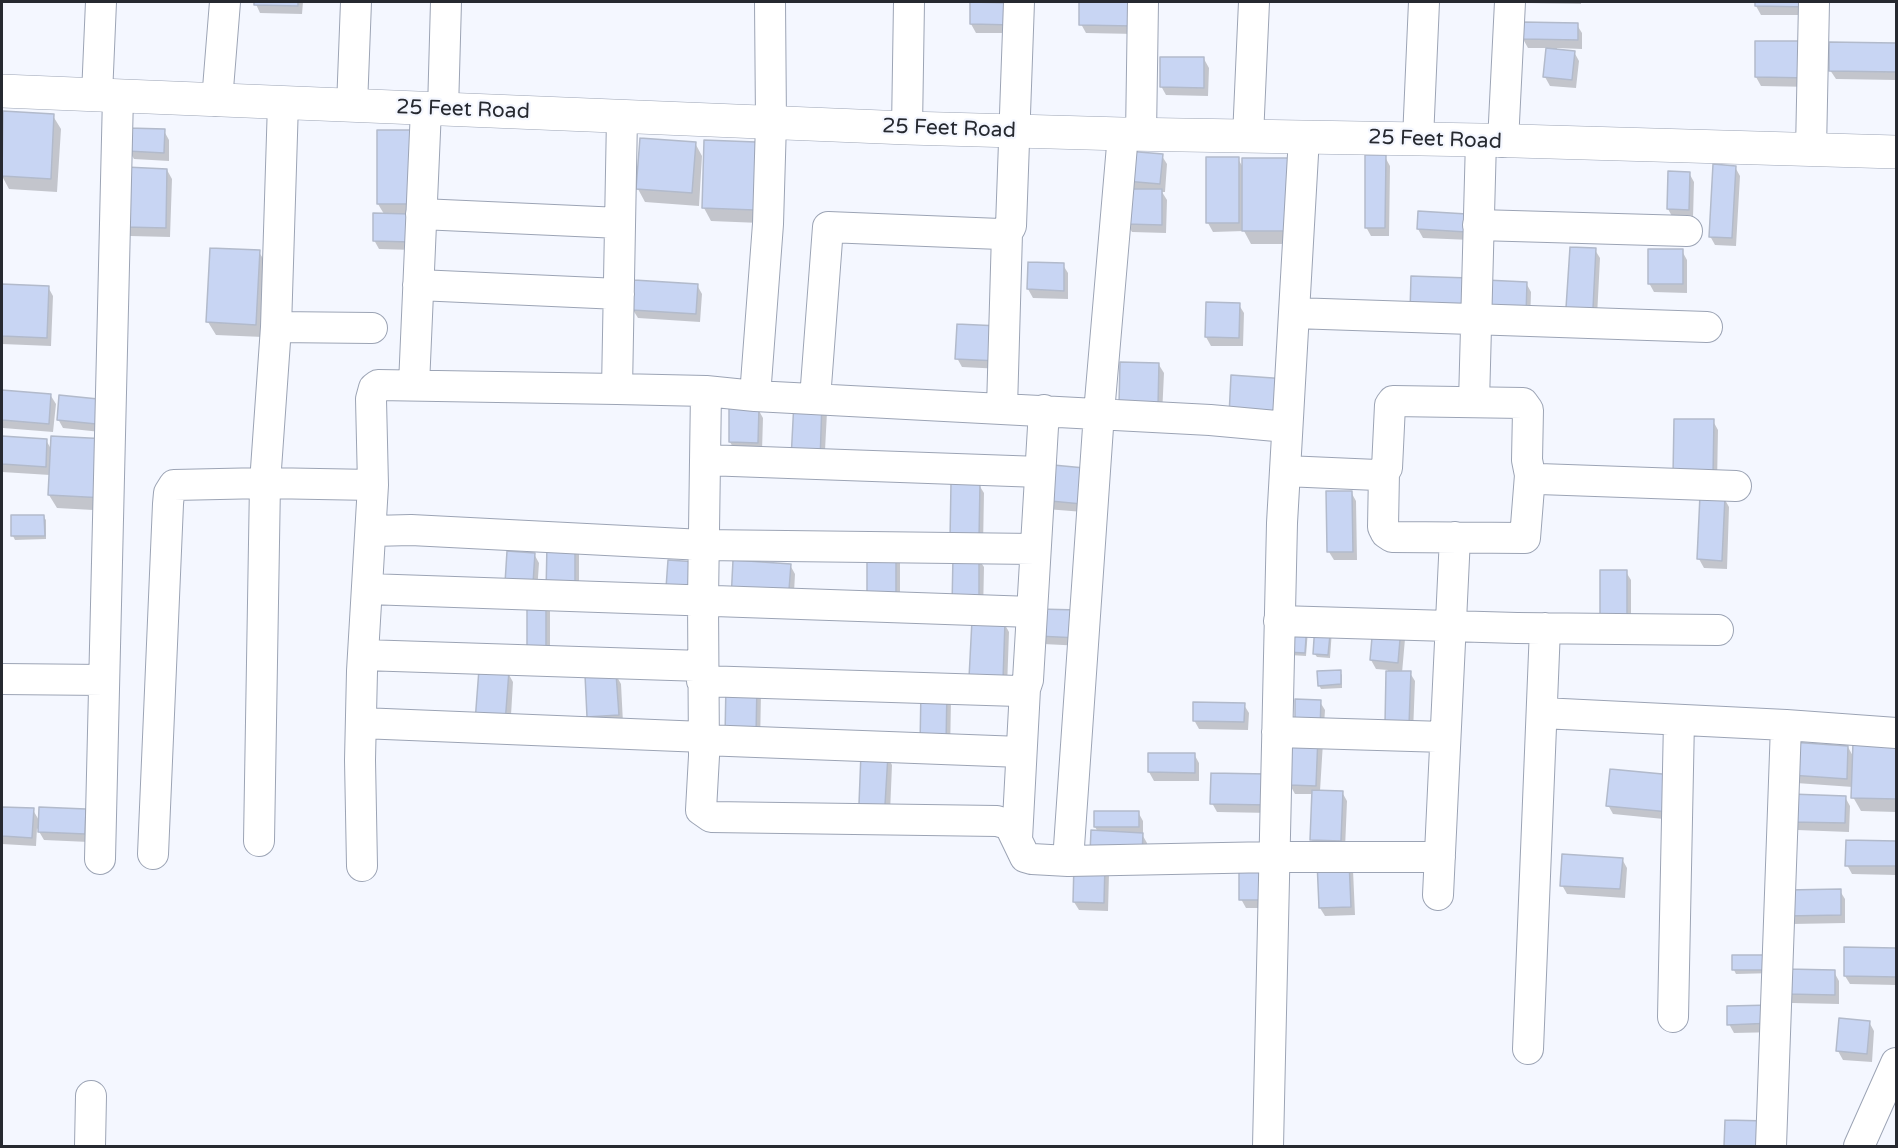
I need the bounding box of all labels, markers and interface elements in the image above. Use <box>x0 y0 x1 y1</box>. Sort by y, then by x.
street label: 25 Feet Road <box>396 95 530 125</box>
street label: 25 Feet Road <box>882 114 1016 144</box>
street label: 25 Feet Road <box>1368 125 1502 155</box>

